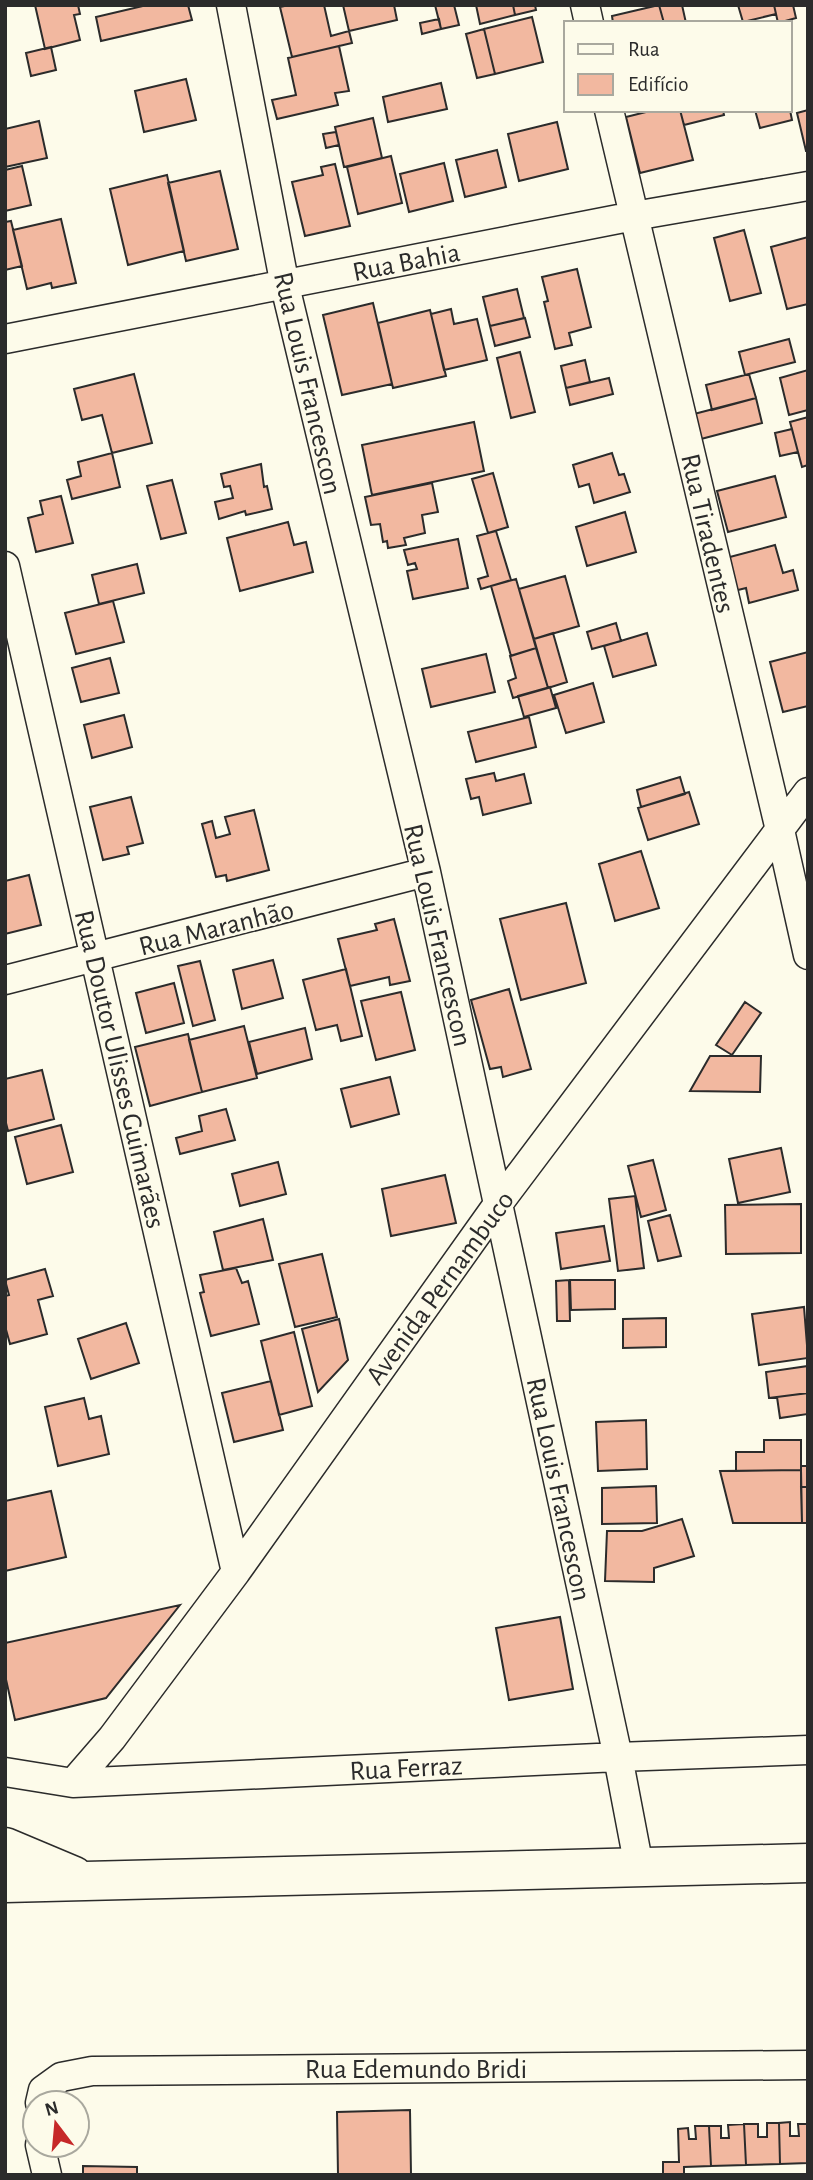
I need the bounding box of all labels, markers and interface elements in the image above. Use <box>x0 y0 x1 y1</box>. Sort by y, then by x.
legend <box>564 21 792 112</box>
text: Rua <box>628 39 660 60</box>
text: Edifício <box>628 74 688 95</box>
street label: Rua Bahia <box>350 239 463 287</box>
street label: Rua Louis Francescon <box>268 269 346 497</box>
street label: Rua Tiradentes <box>675 451 739 616</box>
street label: Rua Louis Francescon <box>398 821 476 1049</box>
street label: Rua Maranhão <box>136 896 297 962</box>
street label: Rua Doutor Ulisses Guimarães <box>69 908 169 1231</box>
street label: Avenida Pernambuco <box>361 1186 520 1390</box>
street label: Rua Louis Francescon <box>521 1375 595 1604</box>
street label: Rua Ferraz <box>349 1752 463 1786</box>
street label: Rua Edemundo Bridi <box>305 2056 527 2084</box>
north arrow <box>21 2089 91 2159</box>
text: N <box>43 2098 61 2120</box>

